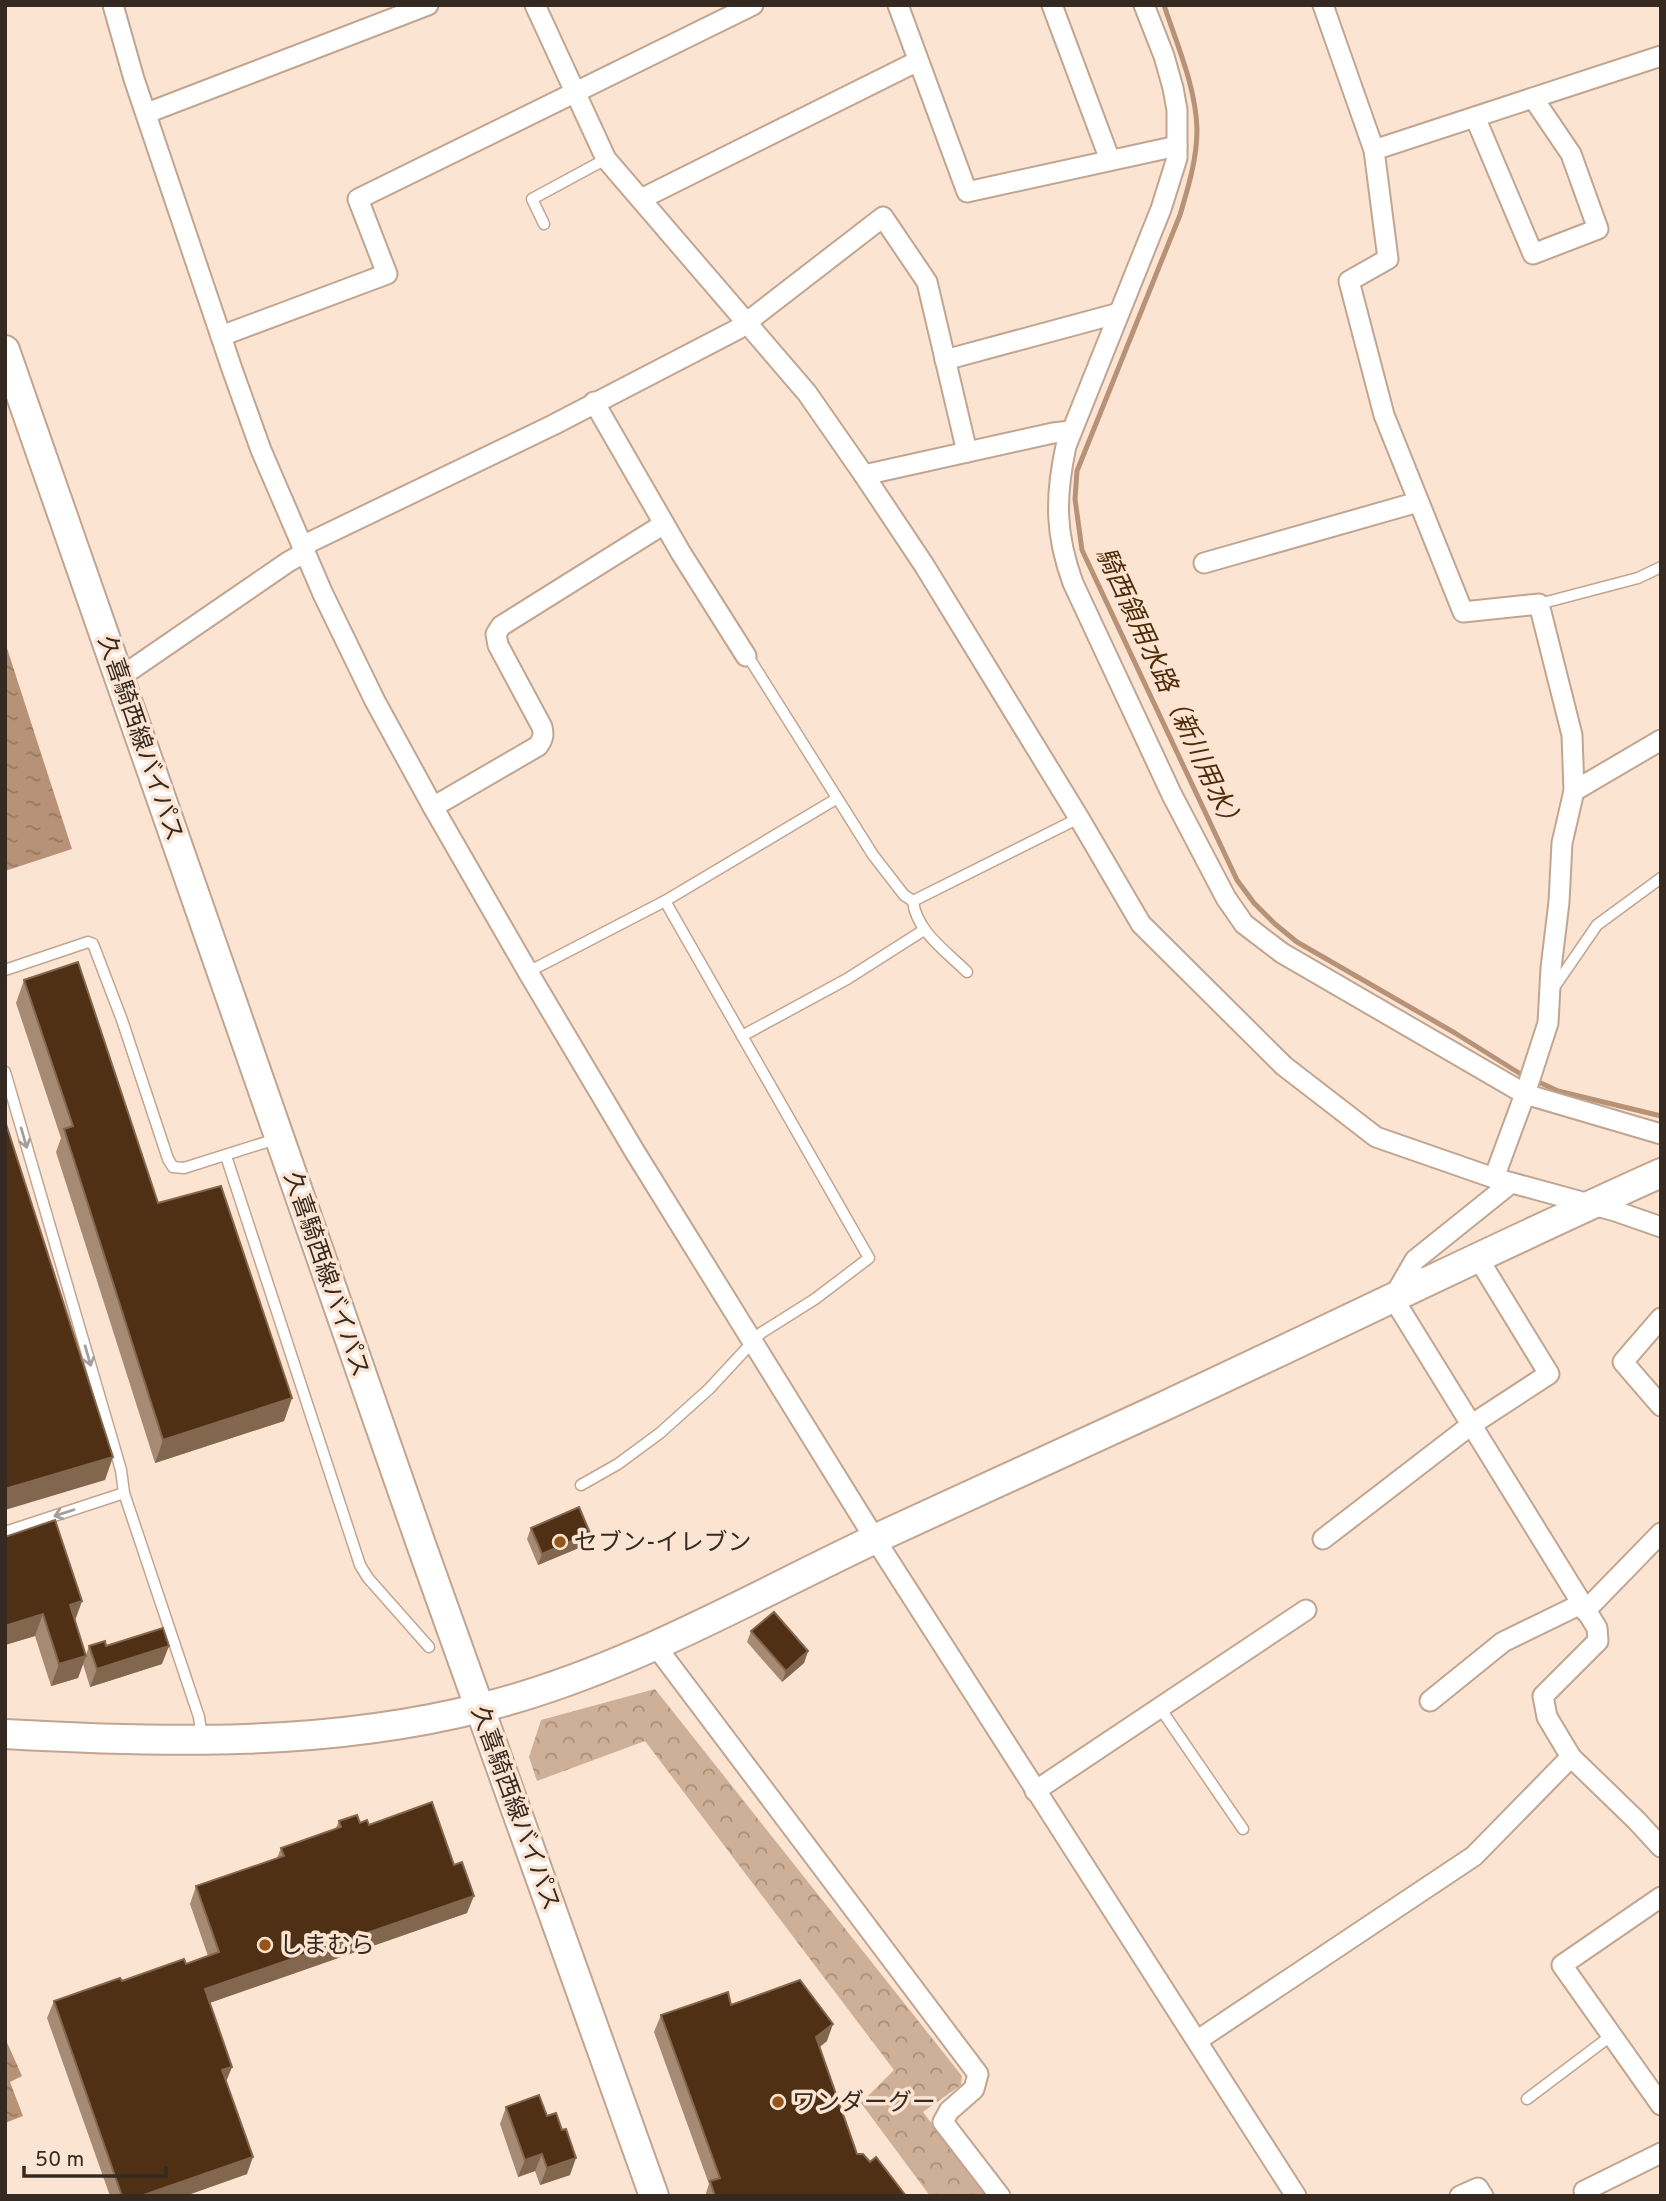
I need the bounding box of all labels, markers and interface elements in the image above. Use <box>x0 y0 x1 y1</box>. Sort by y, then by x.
water label: 騎西領用水路（新川用水） <box>1087 543 1249 839</box>
street label: 久喜騎西線バイパス <box>90 632 188 845</box>
one-way arrow <box>19 1126 32 1148</box>
street label: 久喜騎西線バイパス <box>276 1168 374 1381</box>
one-way arrow <box>82 1345 95 1367</box>
one-way arrow <box>54 1508 76 1520</box>
place label: セブン-イレブン <box>574 1529 752 1559</box>
marker: セブン-イレブン <box>552 1534 568 1550</box>
street label: 久喜騎西線バイパス <box>463 1702 565 1915</box>
place label: しまむら <box>279 1932 375 1962</box>
marker: しまむら <box>257 1937 273 1953</box>
place label: ワンダーグー <box>792 2089 936 2119</box>
marker: ワンダーグー <box>770 2094 786 2110</box>
scale bar <box>24 2134 166 2178</box>
text: 50 m <box>35 2147 84 2174</box>

